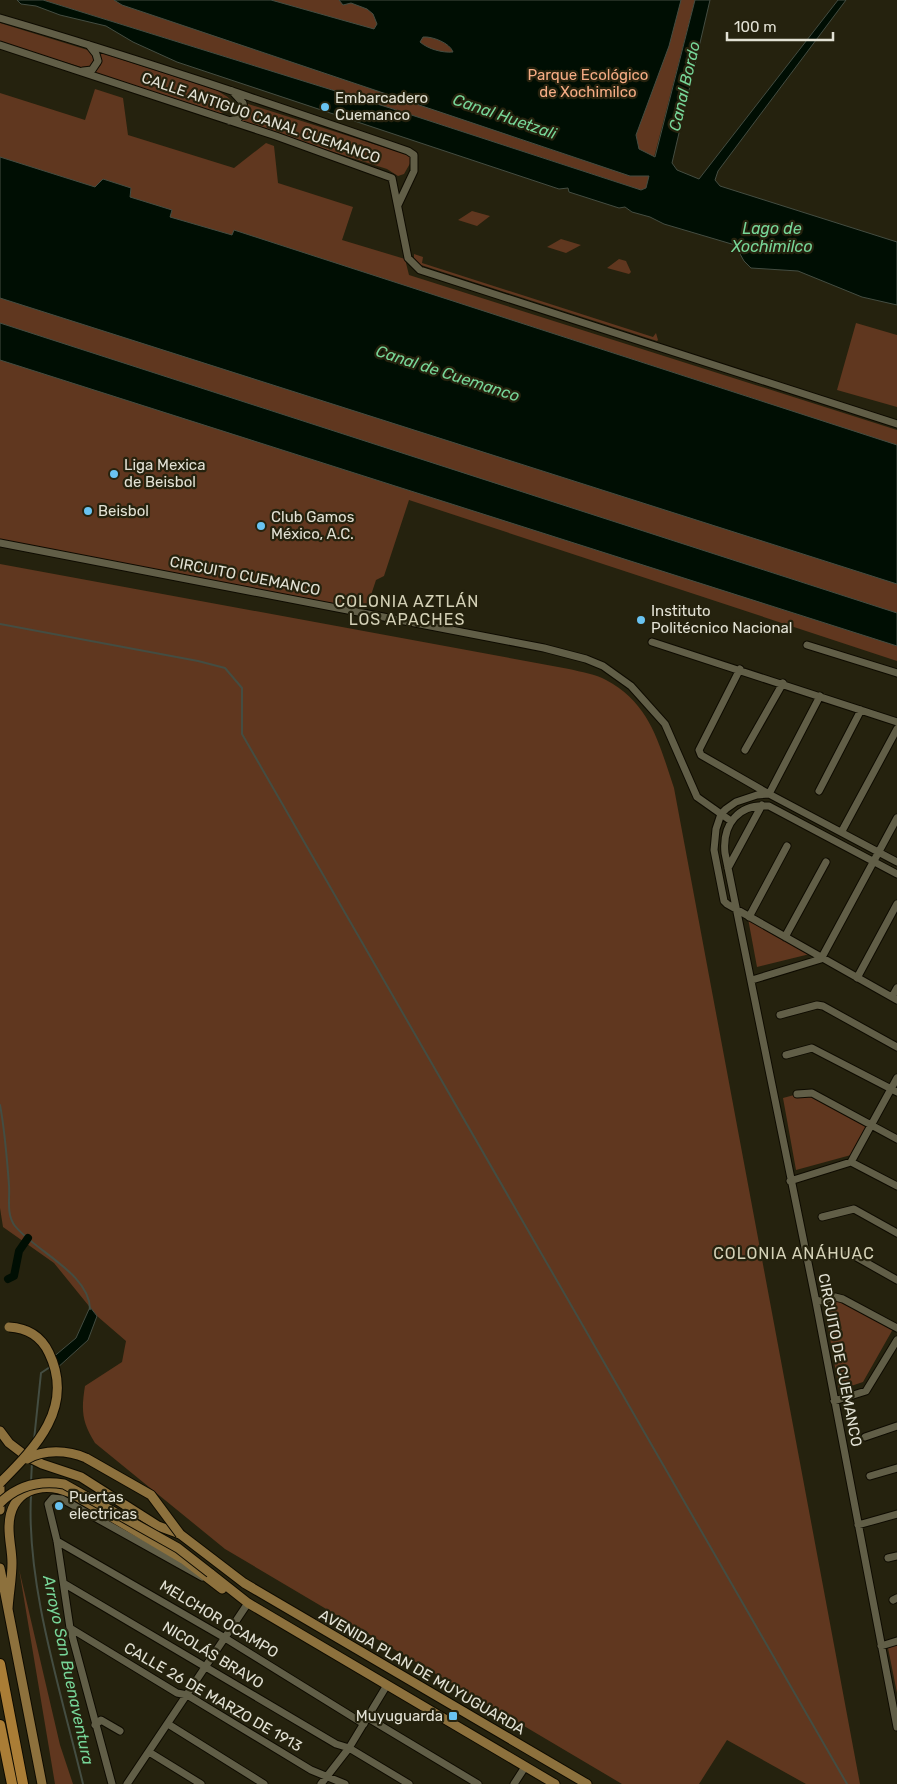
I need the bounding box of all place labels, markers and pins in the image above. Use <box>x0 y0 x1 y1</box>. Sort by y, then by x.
place label: Embarcadero Cuemanco <box>335 89 428 124</box>
marker: Embarcadero Cuemanco <box>319 101 331 113</box>
place label: Liga Mexica de Beisbol <box>124 456 205 491</box>
marker: Liga Mexica de Beisbol <box>108 468 120 480</box>
place label: Beisbol <box>98 502 149 520</box>
marker: Beisbol <box>82 505 94 517</box>
place label: Club Gamos México, A.C. <box>271 508 355 543</box>
marker: Club Gamos México, A.C. <box>255 520 267 532</box>
place label: Instituto Politécnico Nacional <box>651 602 792 637</box>
marker: Instituto Politécnico Nacional <box>635 614 647 626</box>
place label: Puertas electricas <box>69 1488 137 1523</box>
marker: Puertas electricas <box>53 1500 65 1512</box>
place label: Muyuguarda <box>356 1707 443 1725</box>
marker: Muyuguarda <box>447 1710 459 1722</box>

